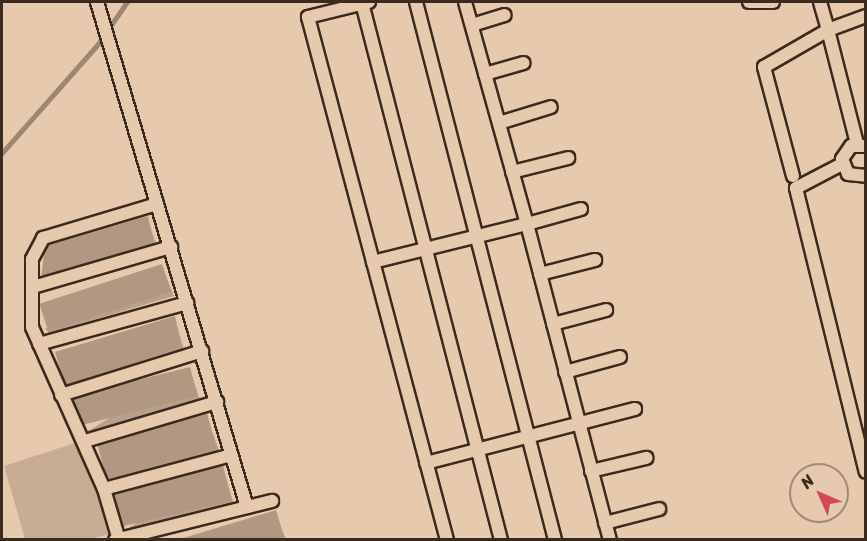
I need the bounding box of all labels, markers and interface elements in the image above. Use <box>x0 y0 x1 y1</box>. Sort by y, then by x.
north arrow <box>789 463 849 523</box>
text: N <box>793 467 822 496</box>

